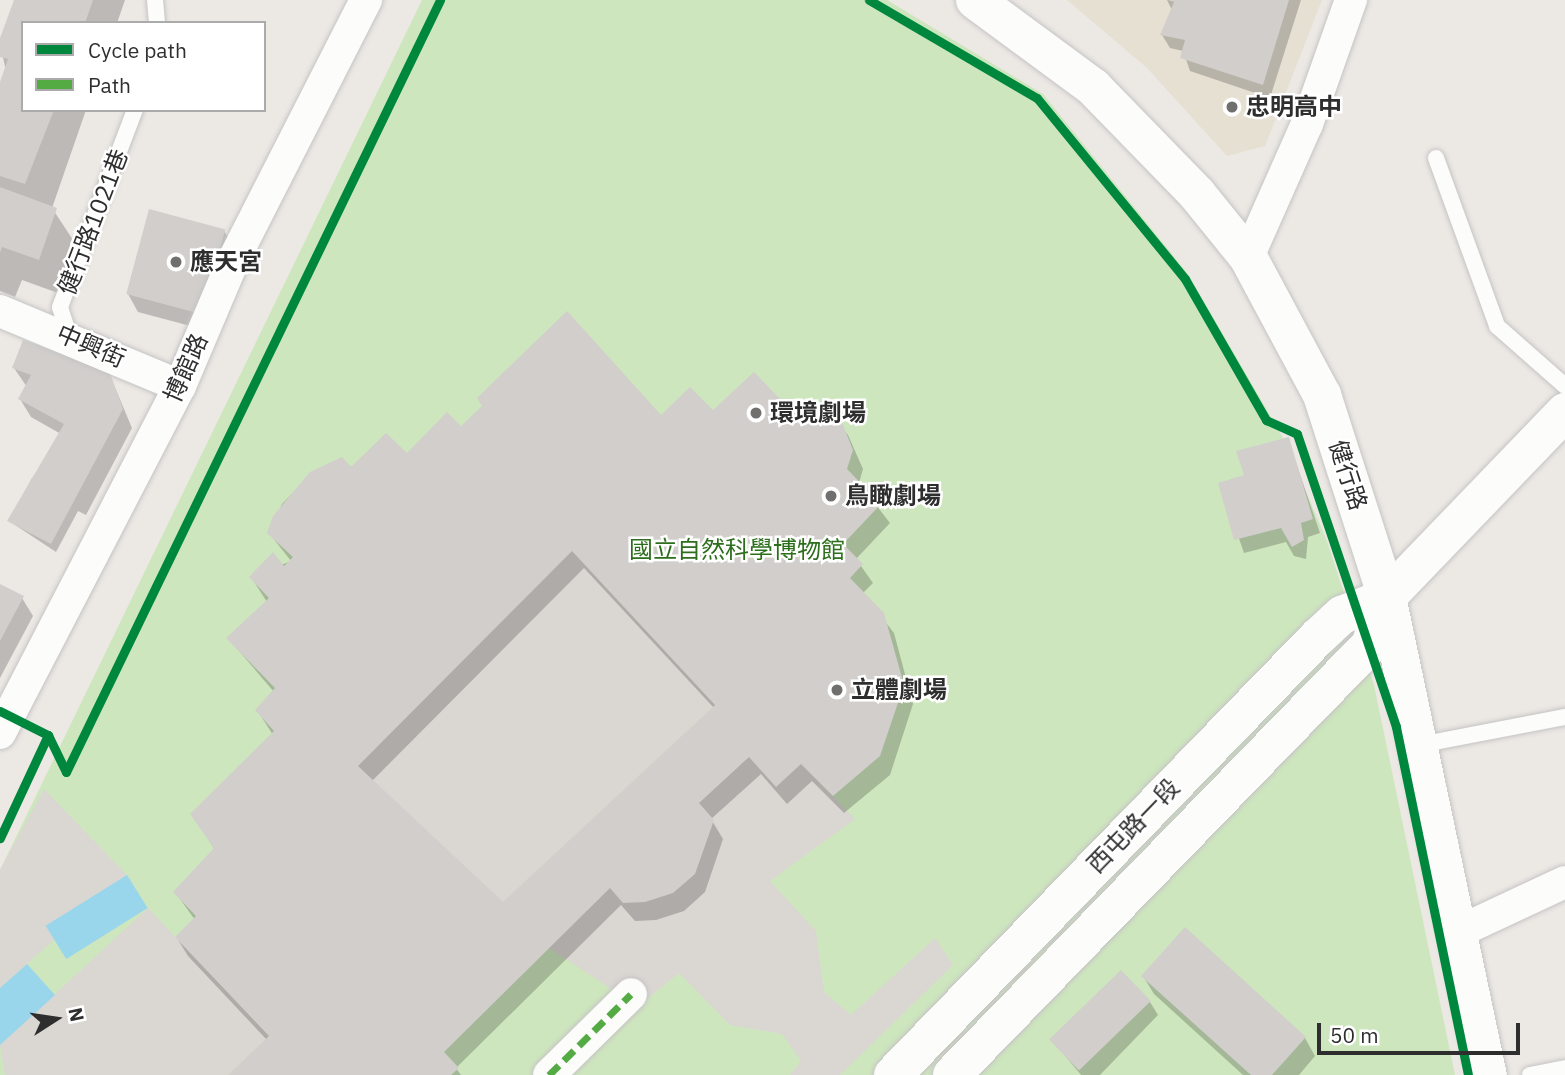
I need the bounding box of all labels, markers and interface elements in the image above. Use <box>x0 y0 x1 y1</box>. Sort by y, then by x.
legend <box>21 21 266 112</box>
text: Cycle path <box>88 36 187 64</box>
text: Path <box>88 71 131 99</box>
place label: 忠明高中 <box>1246 93 1342 121</box>
marker: 忠明高中 <box>1224 99 1240 115</box>
street label: 健行路1021巷 <box>52 145 134 299</box>
place label: 應天宮 <box>190 248 262 276</box>
marker: 應天宮 <box>168 254 184 270</box>
street label: 中興街 <box>52 319 130 373</box>
street label: 博館路 <box>158 329 214 407</box>
place label: 環境劇場 <box>770 399 866 427</box>
marker: 環境劇場 <box>748 405 764 421</box>
street label: 健行路 <box>1323 436 1373 514</box>
place label: 鳥瞰劇場 <box>845 482 941 510</box>
marker: 鳥瞰劇場 <box>823 488 839 504</box>
park label: 國立自然科學博物館 <box>629 536 845 564</box>
place label: 立體劇場 <box>851 676 947 704</box>
marker: 立體劇場 <box>829 682 845 698</box>
street label: 西屯路一段 <box>1081 773 1185 879</box>
north arrow <box>21 984 91 1054</box>
text: N <box>63 1005 90 1024</box>
scale bar <box>1320 1009 1523 1052</box>
text: 50 m <box>1330 1021 1379 1049</box>

